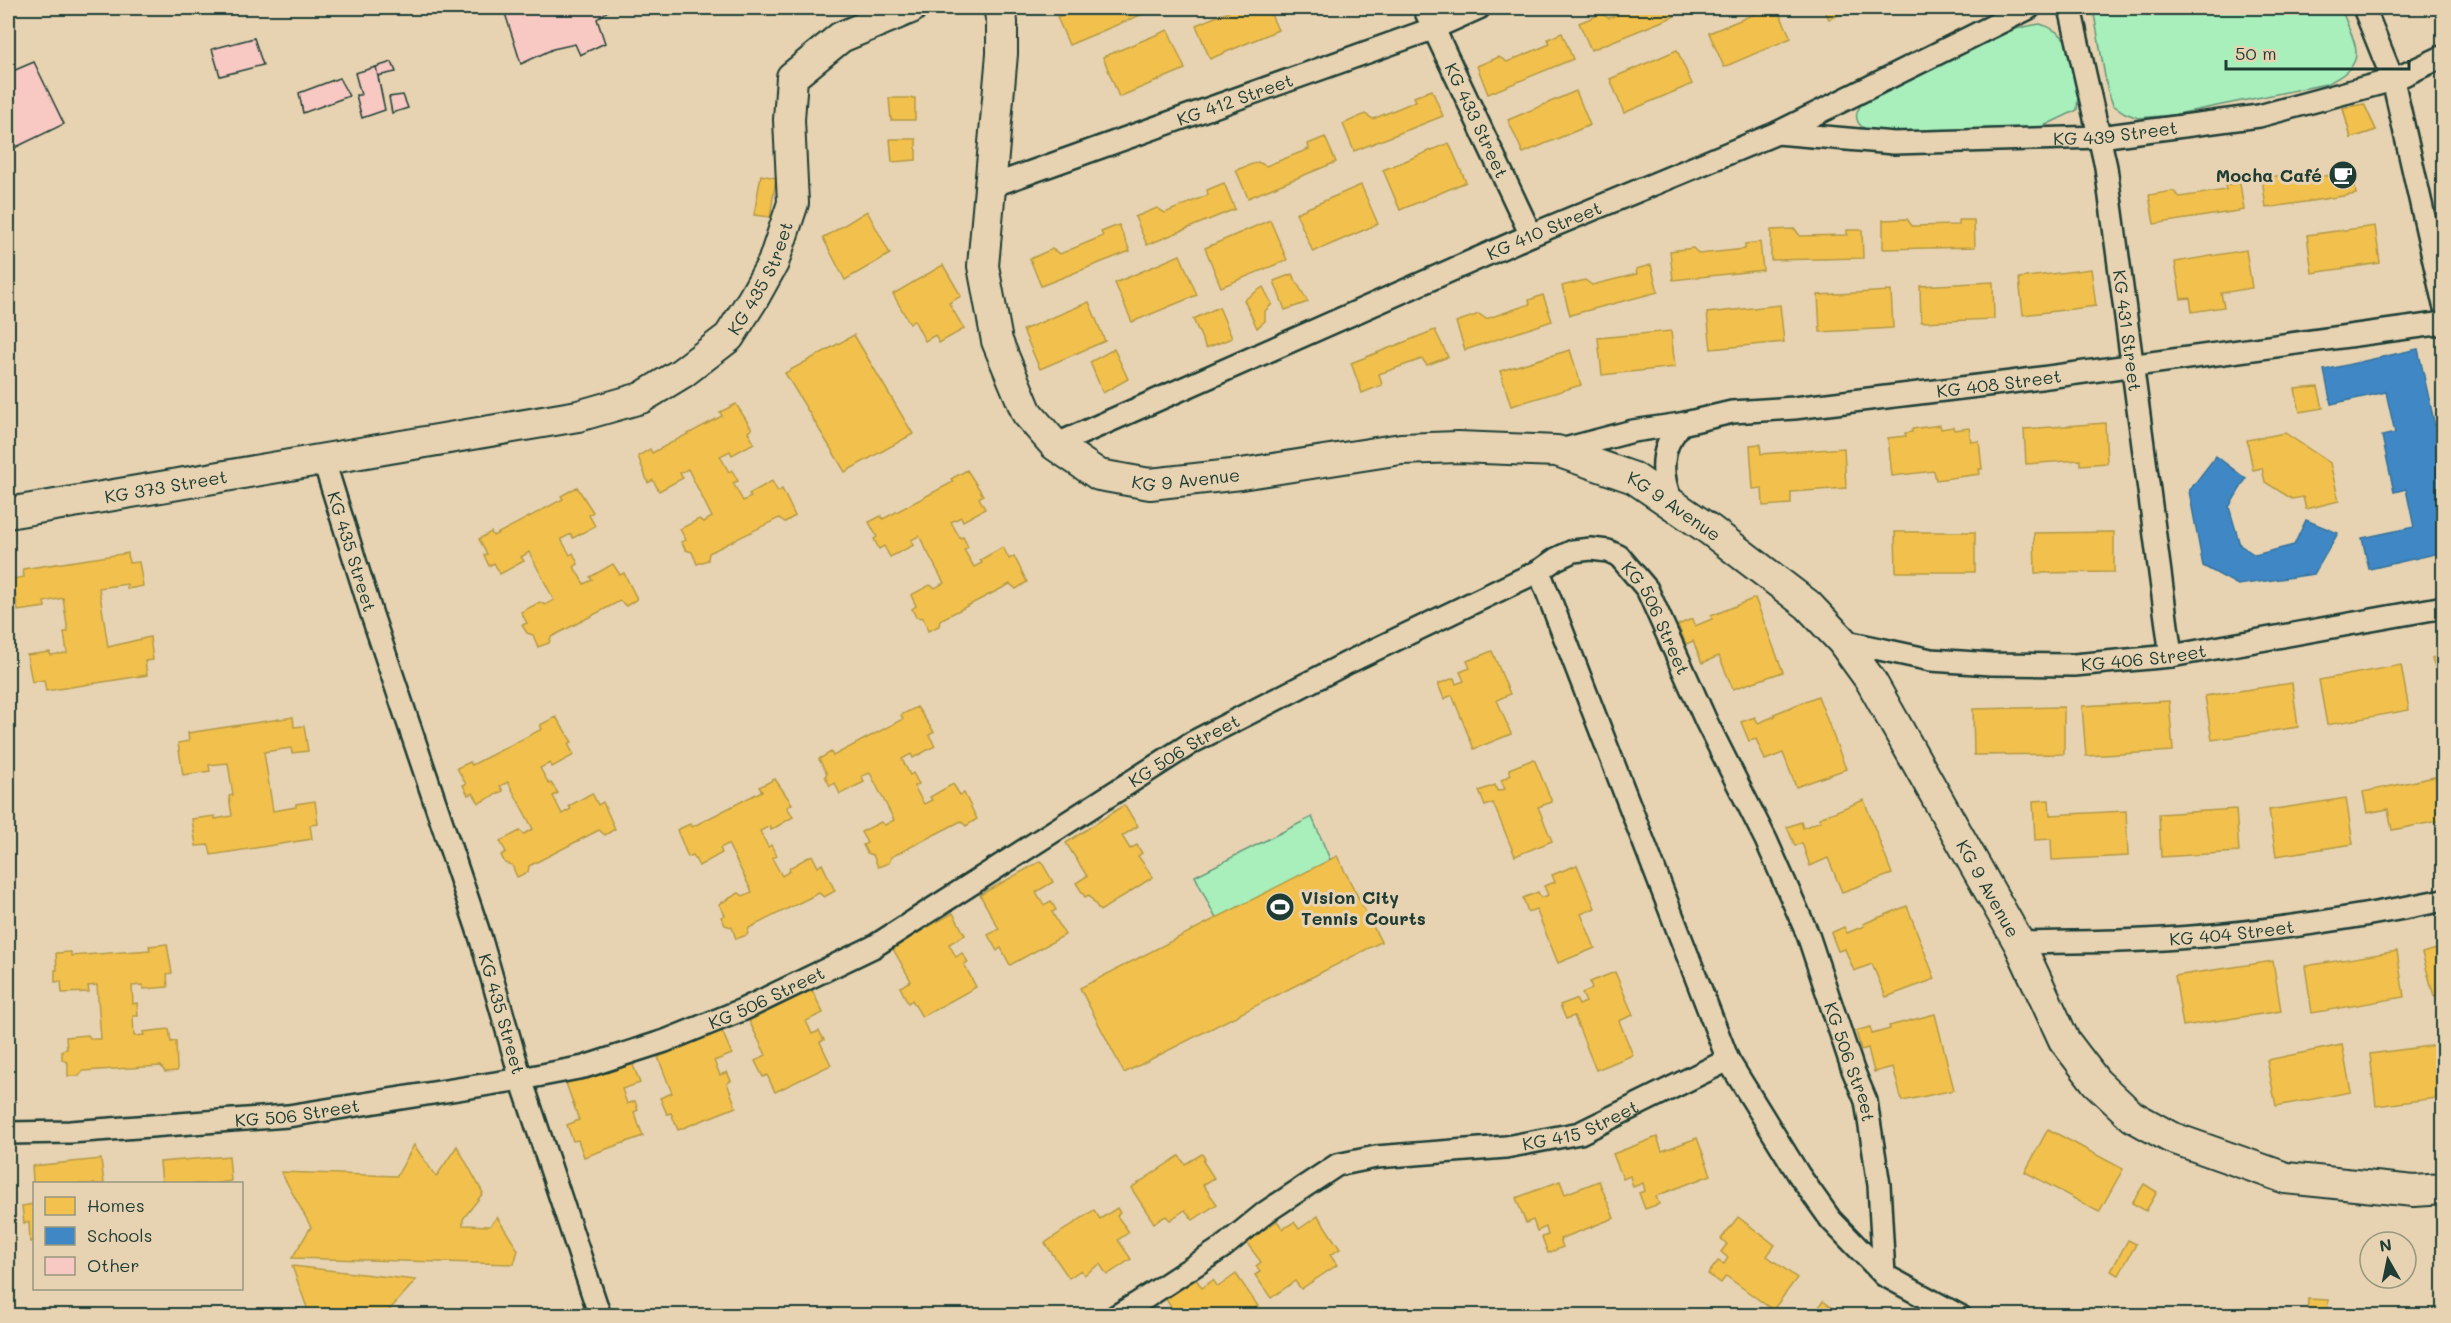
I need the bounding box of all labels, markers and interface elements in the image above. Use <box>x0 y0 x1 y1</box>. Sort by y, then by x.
scale bar <box>2226 33 2409 71</box>
text: 50 m <box>2235 41 2277 65</box>
street label: KG 433 Street <box>1439 59 1514 182</box>
street label: KG 412 Street <box>1173 68 1296 131</box>
street label: KG 439 Street <box>2053 115 2179 150</box>
cafe icon: Mocha Café <box>2327 159 2359 191</box>
place label: Mocha Café <box>2216 163 2322 187</box>
street label: KG 410 Street <box>1483 195 1605 265</box>
street label: KG 435 Street <box>721 218 798 339</box>
street label: KG 431 Street <box>2108 268 2148 393</box>
street label: KG 408 Street <box>1935 363 2063 403</box>
street label: KG 9 Avenue <box>1130 462 1241 497</box>
street label: KG 373 Street <box>102 464 229 508</box>
street label: KG 9 Avenue <box>1625 465 1726 546</box>
street label: KG 435 Street <box>322 488 382 615</box>
street label: KG 506 Street <box>1616 556 1696 678</box>
street label: KG 406 Street <box>2080 638 2208 676</box>
street label: KG 506 Street <box>1123 708 1244 793</box>
street label: KG 9 Avenue <box>1951 835 2025 942</box>
place label: Vision City Tennis Courts <box>1301 885 1426 930</box>
sports icon: Vision City Tennis Courts <box>1264 891 1296 923</box>
street label: KG 404 Street <box>2168 914 2296 951</box>
street label: KG 435 Street <box>474 950 531 1077</box>
street label: KG 506 Street <box>705 960 828 1034</box>
street label: KG 506 Street <box>1819 999 1881 1123</box>
street label: KG 506 Street <box>234 1093 361 1132</box>
street label: KG 415 Street <box>1520 1094 1642 1156</box>
legend <box>33 1182 243 1290</box>
text: Homes <box>87 1193 145 1217</box>
text: Schools <box>87 1223 152 1247</box>
north arrow <box>2358 1230 2418 1290</box>
text: N <box>2378 1233 2393 1256</box>
text: Other <box>87 1253 140 1277</box>

